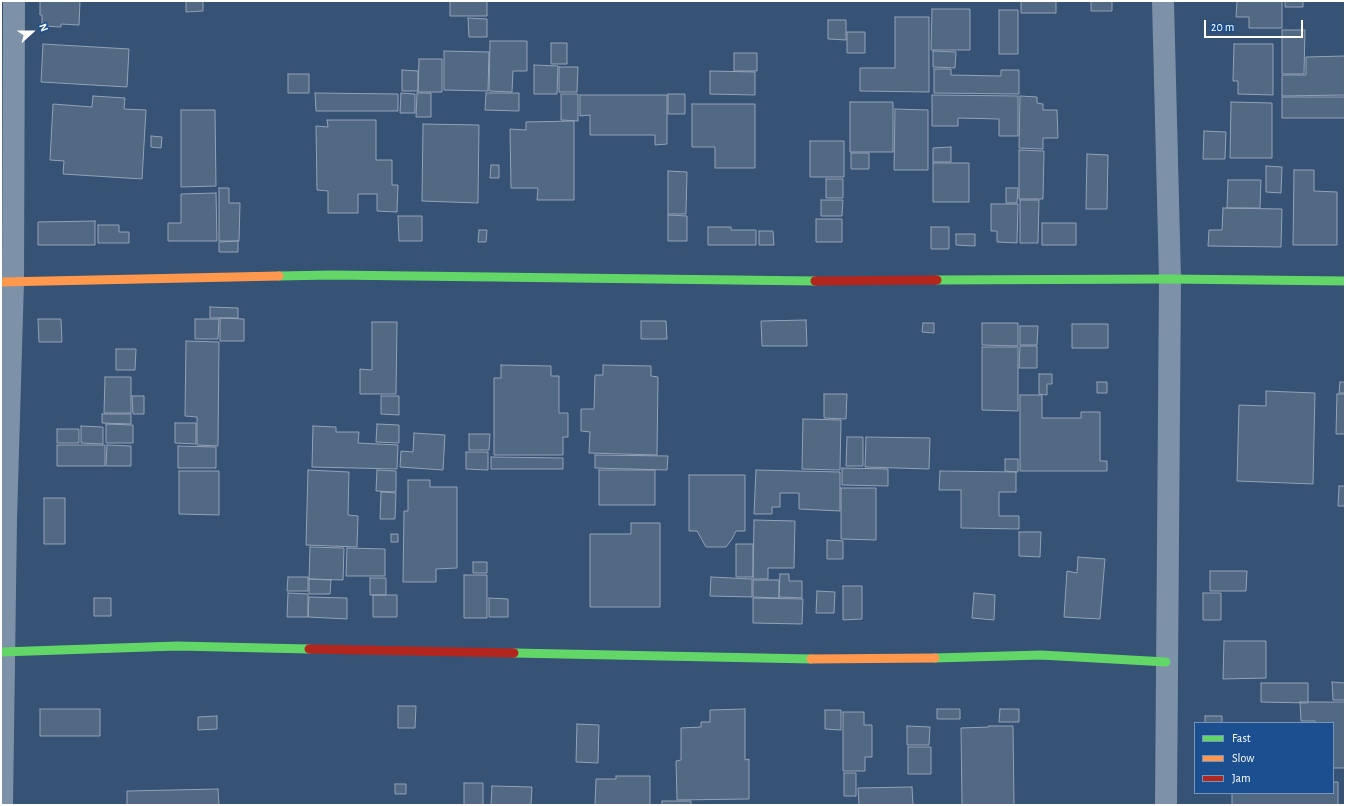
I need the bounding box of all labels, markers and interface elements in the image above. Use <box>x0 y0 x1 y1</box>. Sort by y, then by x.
north arrow <box>12 12 52 52</box>
scale bar <box>1206 12 1305 38</box>
text: 20 m <box>1211 21 1234 33</box>
text: N <box>37 22 50 33</box>
legend <box>1194 722 1334 794</box>
text: Fast <box>1232 732 1251 744</box>
text: Slow <box>1232 752 1254 764</box>
text: Jam <box>1232 772 1251 784</box>

